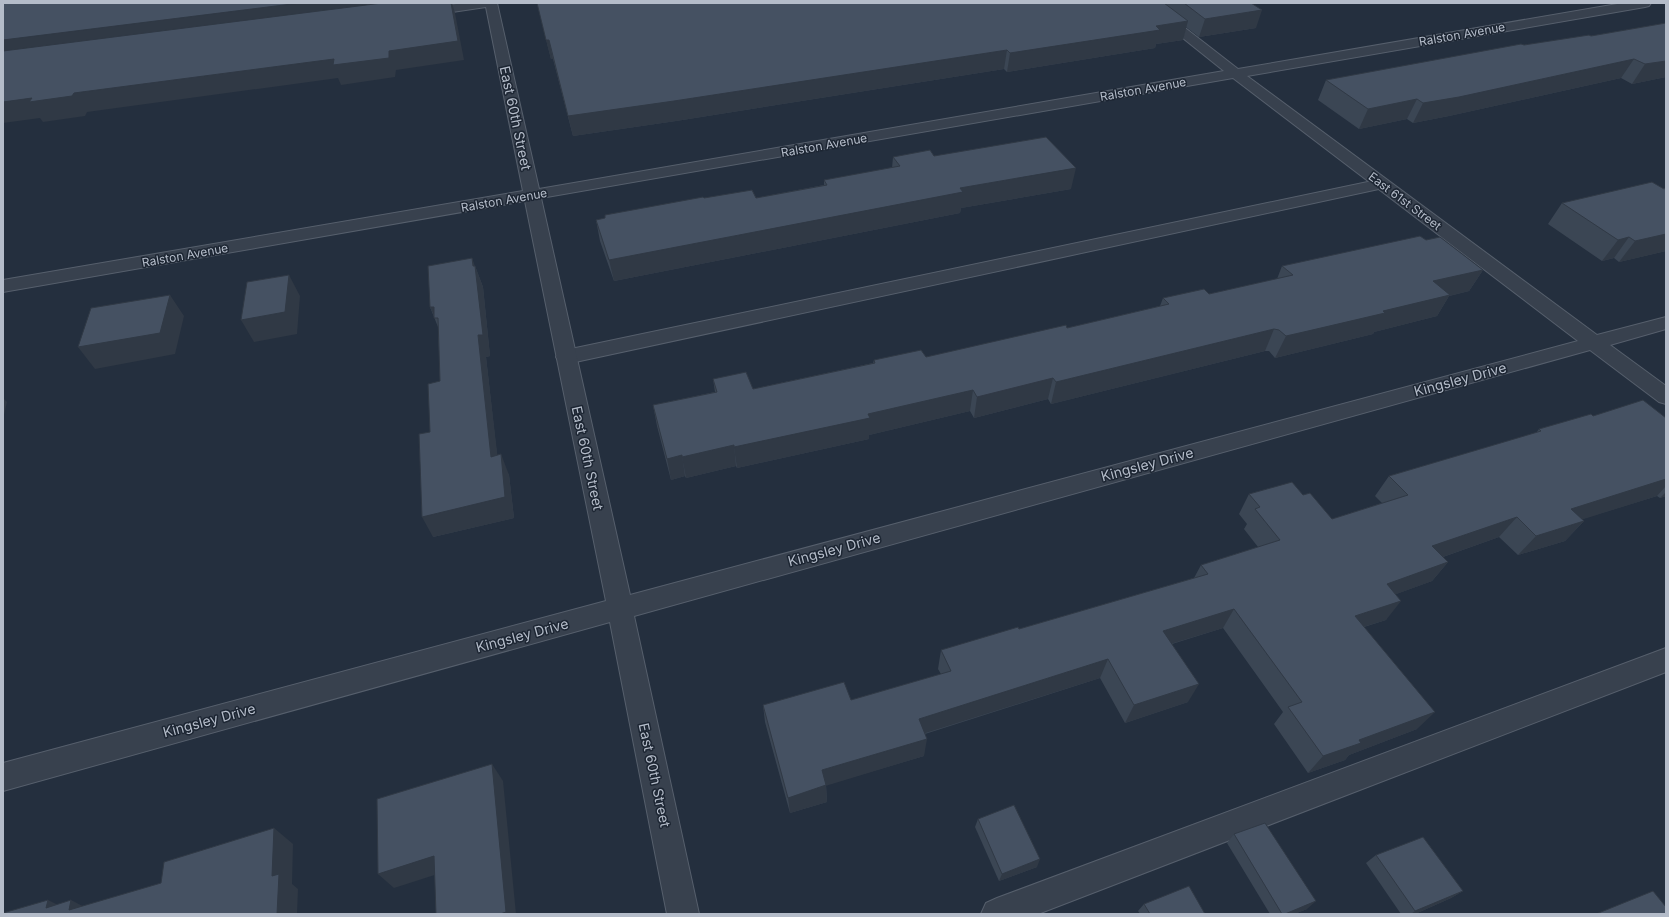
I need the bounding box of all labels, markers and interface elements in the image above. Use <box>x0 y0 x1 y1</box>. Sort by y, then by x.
street label: Ralston Avenue <box>1418 19 1506 49</box>
street label: East 60th Street <box>497 64 535 172</box>
street label: Ralston Avenue <box>1099 74 1187 104</box>
street label: Ralston Avenue <box>780 130 868 160</box>
street label: East 61st Street <box>1366 169 1444 233</box>
street label: Ralston Avenue <box>460 185 548 215</box>
street label: Ralston Avenue <box>141 240 229 270</box>
street label: Kingsley Drive <box>1412 358 1508 400</box>
street label: East 60th Street <box>569 404 607 512</box>
street label: Kingsley Drive <box>1099 443 1195 485</box>
street label: Kingsley Drive <box>786 528 882 570</box>
street label: Kingsley Drive <box>474 614 570 656</box>
street label: Kingsley Drive <box>161 699 257 741</box>
street label: East 60th Street <box>636 721 674 829</box>

